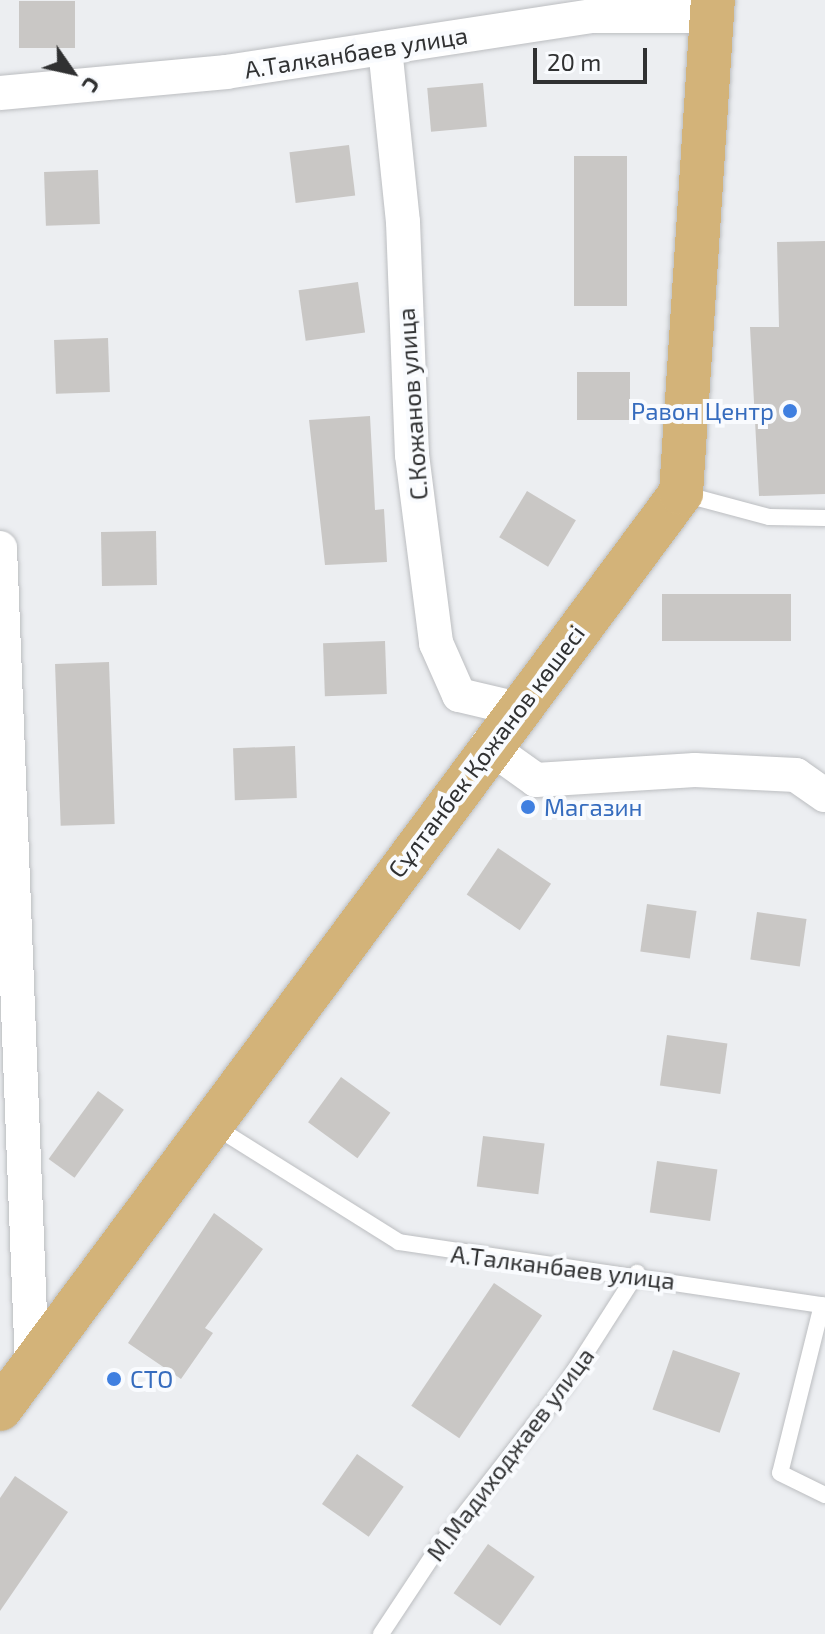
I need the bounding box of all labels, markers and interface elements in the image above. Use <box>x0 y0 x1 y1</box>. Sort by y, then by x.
street label: А.Талканбаев улица <box>242 20 470 84</box>
north arrow <box>32 32 112 112</box>
scale bar <box>537 32 651 82</box>
text: 20 m <box>547 47 601 76</box>
text: С <box>78 73 106 98</box>
street label: С.Кожанов улица <box>391 307 433 501</box>
place label: Равон Центр <box>631 397 774 425</box>
marker: Равон Центр <box>781 402 799 420</box>
street label: Сұлтанбек Қожанов көшесі <box>382 619 590 883</box>
place label: Магазин <box>544 793 643 821</box>
marker: Магазин <box>519 798 537 816</box>
street label: А.Талканбаев улица <box>449 1239 677 1295</box>
street label: М.Мадиходжаев улица <box>420 1342 600 1566</box>
place label: СТО <box>130 1365 173 1393</box>
marker: СТО <box>105 1370 123 1388</box>

